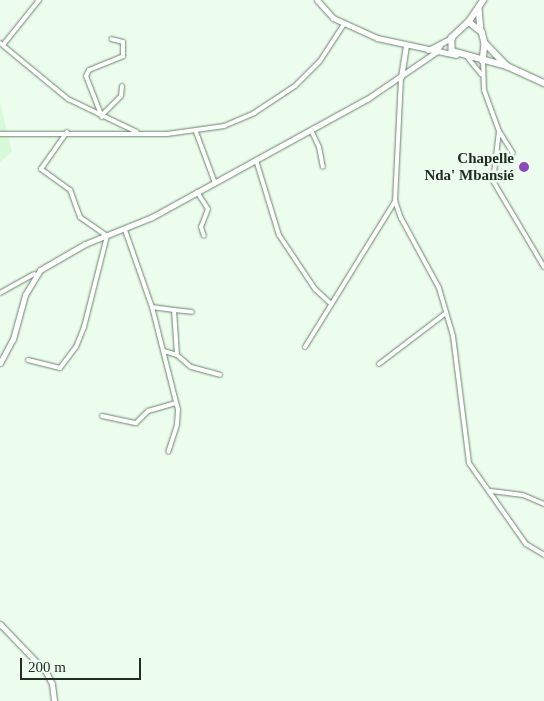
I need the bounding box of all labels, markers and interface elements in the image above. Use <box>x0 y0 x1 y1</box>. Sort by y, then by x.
place label: Chapelle Nda' Mbansié <box>424 149 514 184</box>
marker: Chapelle Nda' Mbansié <box>518 161 530 173</box>
scale bar <box>22 648 144 680</box>
text: 200 m <box>28 659 66 675</box>

